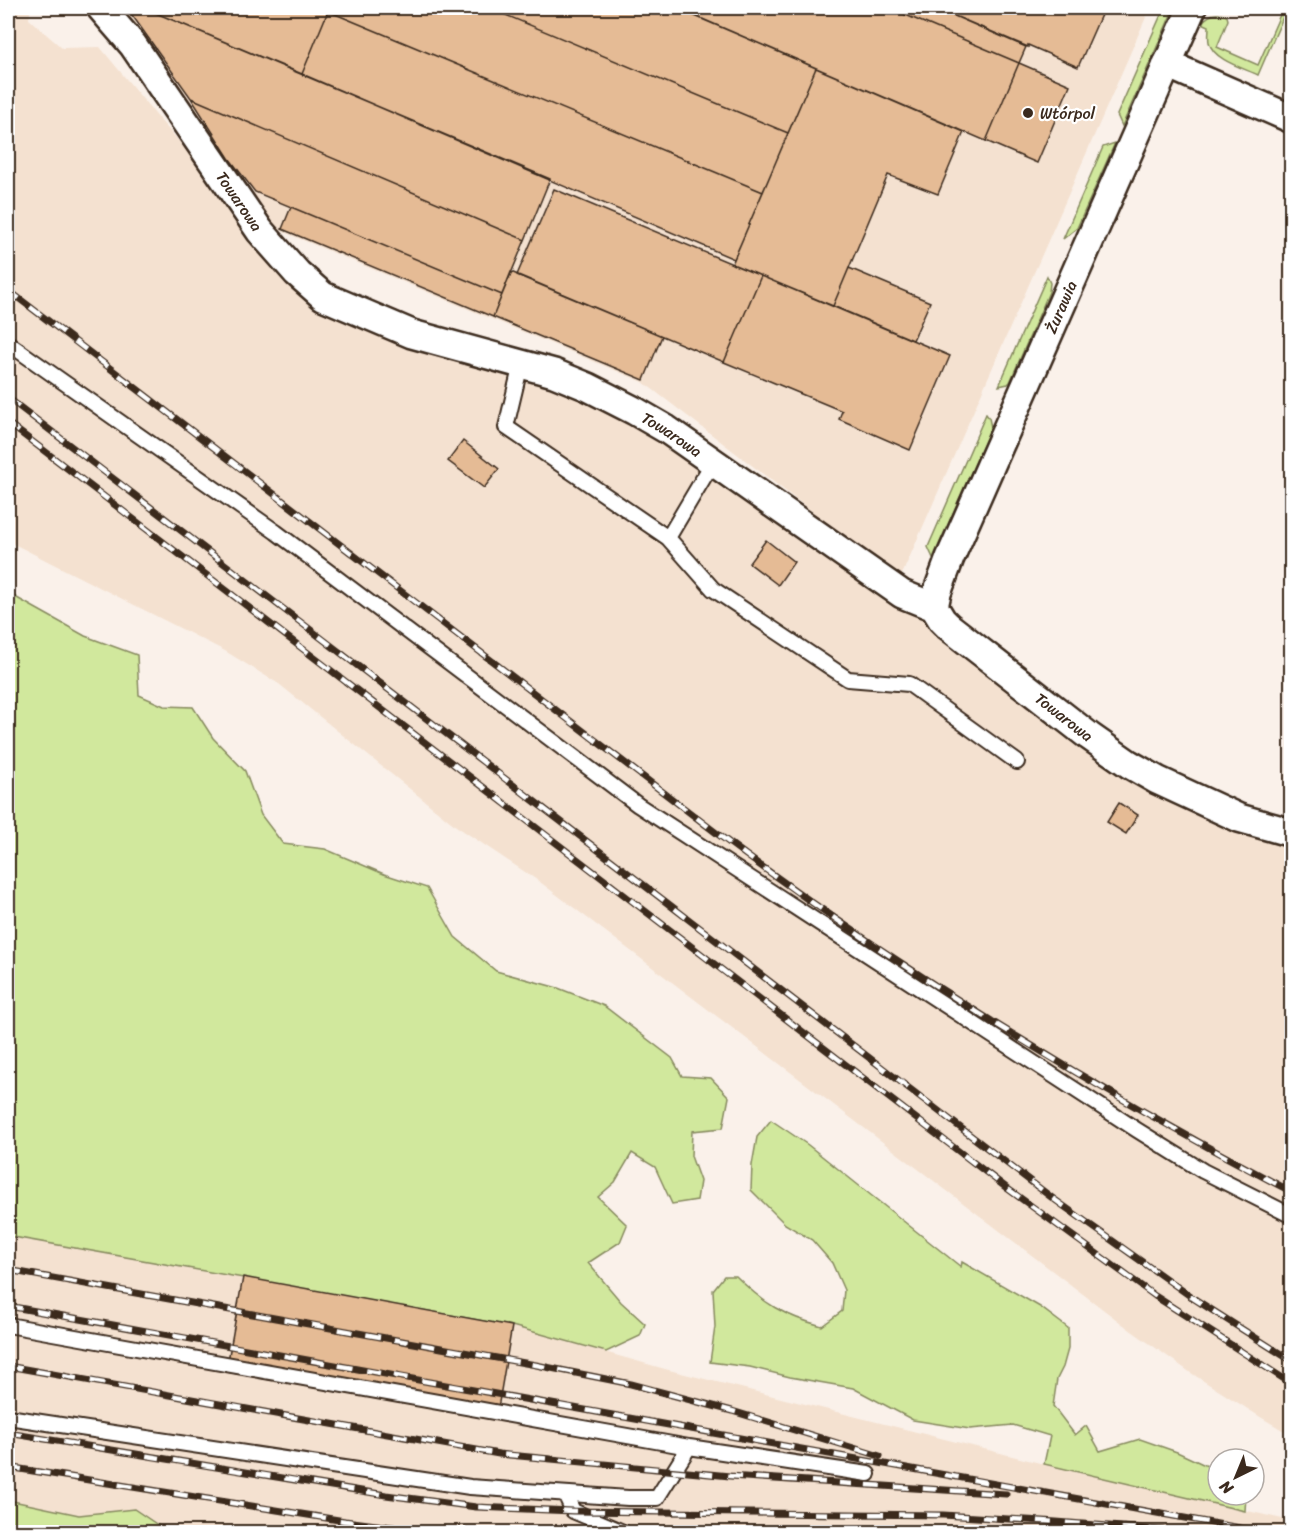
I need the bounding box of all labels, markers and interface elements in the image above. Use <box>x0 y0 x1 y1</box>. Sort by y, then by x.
place label: Wtórpol <box>1040 99 1096 128</box>
marker: Wtórpol <box>1021 106 1035 120</box>
street label: Towarowa <box>208 165 271 238</box>
street label: Żurawia <box>1036 276 1085 338</box>
street label: Towarowa <box>636 403 709 465</box>
street label: Towarowa <box>1028 684 1100 749</box>
north arrow <box>1206 1447 1266 1507</box>
text: N <box>1212 1473 1241 1503</box>

